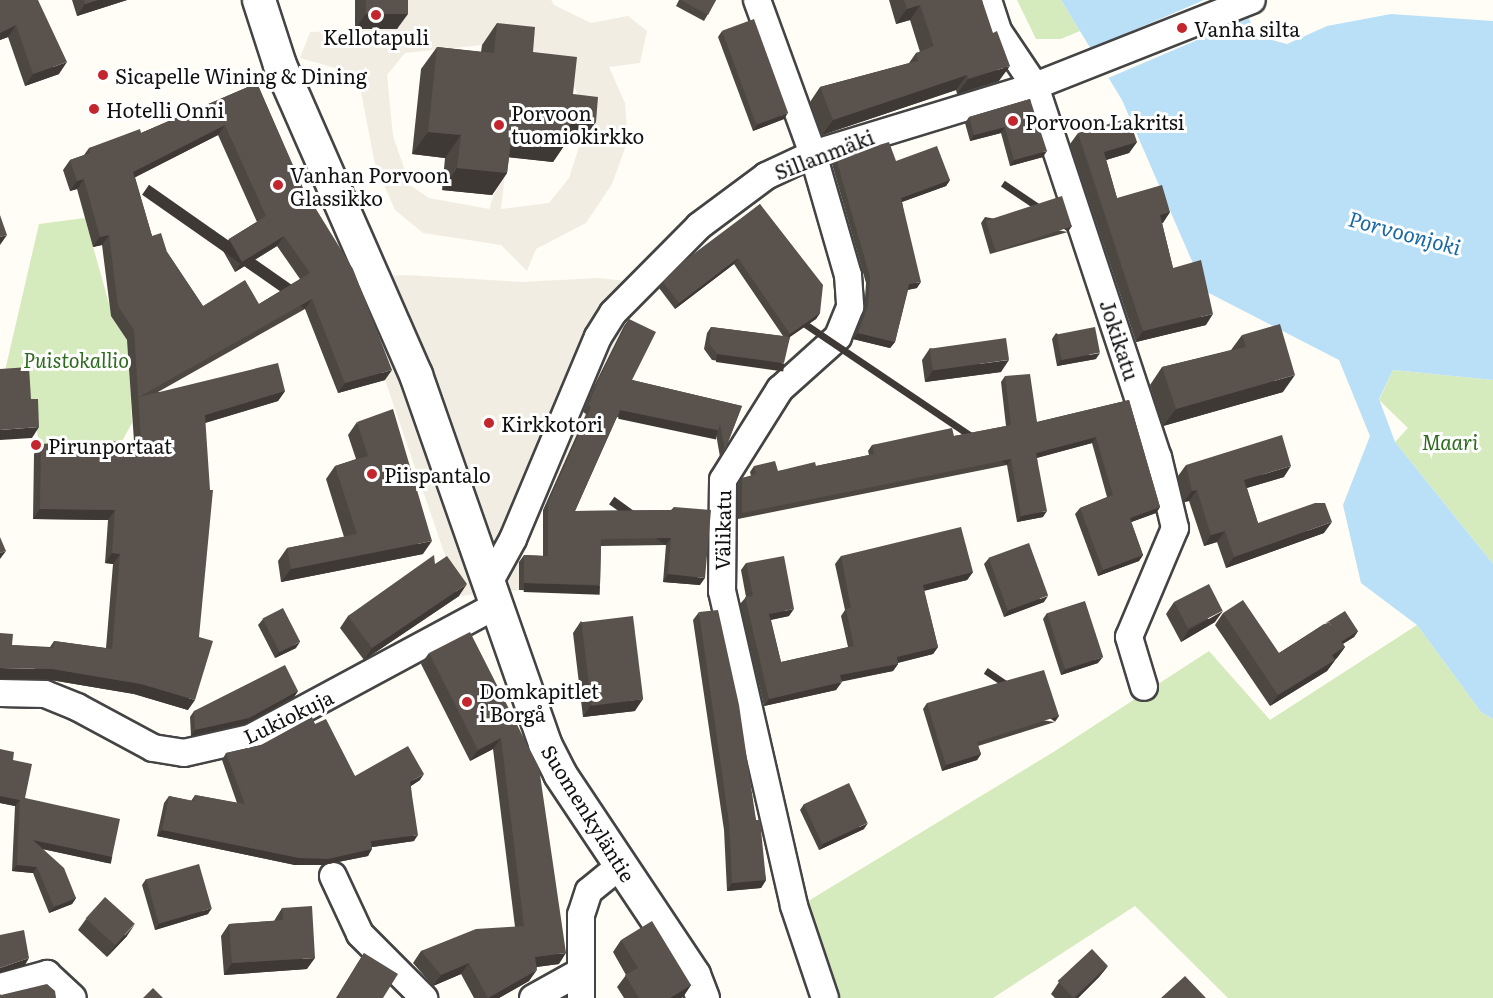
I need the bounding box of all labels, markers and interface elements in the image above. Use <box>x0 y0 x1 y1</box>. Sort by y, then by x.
marker: Kellotapuli <box>369 8 383 22</box>
place label: Vanha silta <box>1194 16 1300 40</box>
marker: Vanha silta <box>1175 21 1189 35</box>
place label: Kellotapuli <box>323 24 429 48</box>
place label: Sicapelle Wining & Dining <box>115 63 367 87</box>
marker: Sicapelle Wining & Dining <box>96 68 110 82</box>
place label: Hotelli Onni <box>106 97 224 121</box>
place label: Porvoon tuomiokirkko <box>511 101 644 148</box>
marker: Hotelli Onni <box>87 102 101 116</box>
place label: Porvoon Lakritsi <box>1025 109 1184 133</box>
marker: Porvoon Lakritsi <box>1006 114 1020 128</box>
marker: Porvoon tuomiokirkko <box>492 118 506 132</box>
street label: Sillanmäki <box>771 124 877 184</box>
place label: Vanhan Porvoon Glassikko <box>290 162 449 209</box>
marker: Vanhan Porvoon Glassikko <box>271 178 285 192</box>
water label: Porvoonjoki <box>1346 205 1464 259</box>
street label: Jokikatu <box>1096 297 1144 383</box>
park label: Puistokallio <box>23 347 129 371</box>
place label: Kirkkotori <box>501 411 603 435</box>
marker: Kirkkotori <box>482 416 496 430</box>
park label: Maari <box>1422 429 1478 453</box>
place label: Pirunportaat <box>48 433 172 457</box>
marker: Pirunportaat <box>29 438 43 452</box>
place label: Piispantalo <box>384 462 491 486</box>
marker: Piispantalo <box>365 467 379 481</box>
street label: Välikatu <box>709 489 735 571</box>
place label: Domkapitlet i Borgå <box>479 678 599 725</box>
street label: Lukiokuja <box>239 684 337 748</box>
marker: Domkapitlet i Borgå <box>460 695 474 709</box>
street label: Suomenkyläntie <box>537 740 641 886</box>

